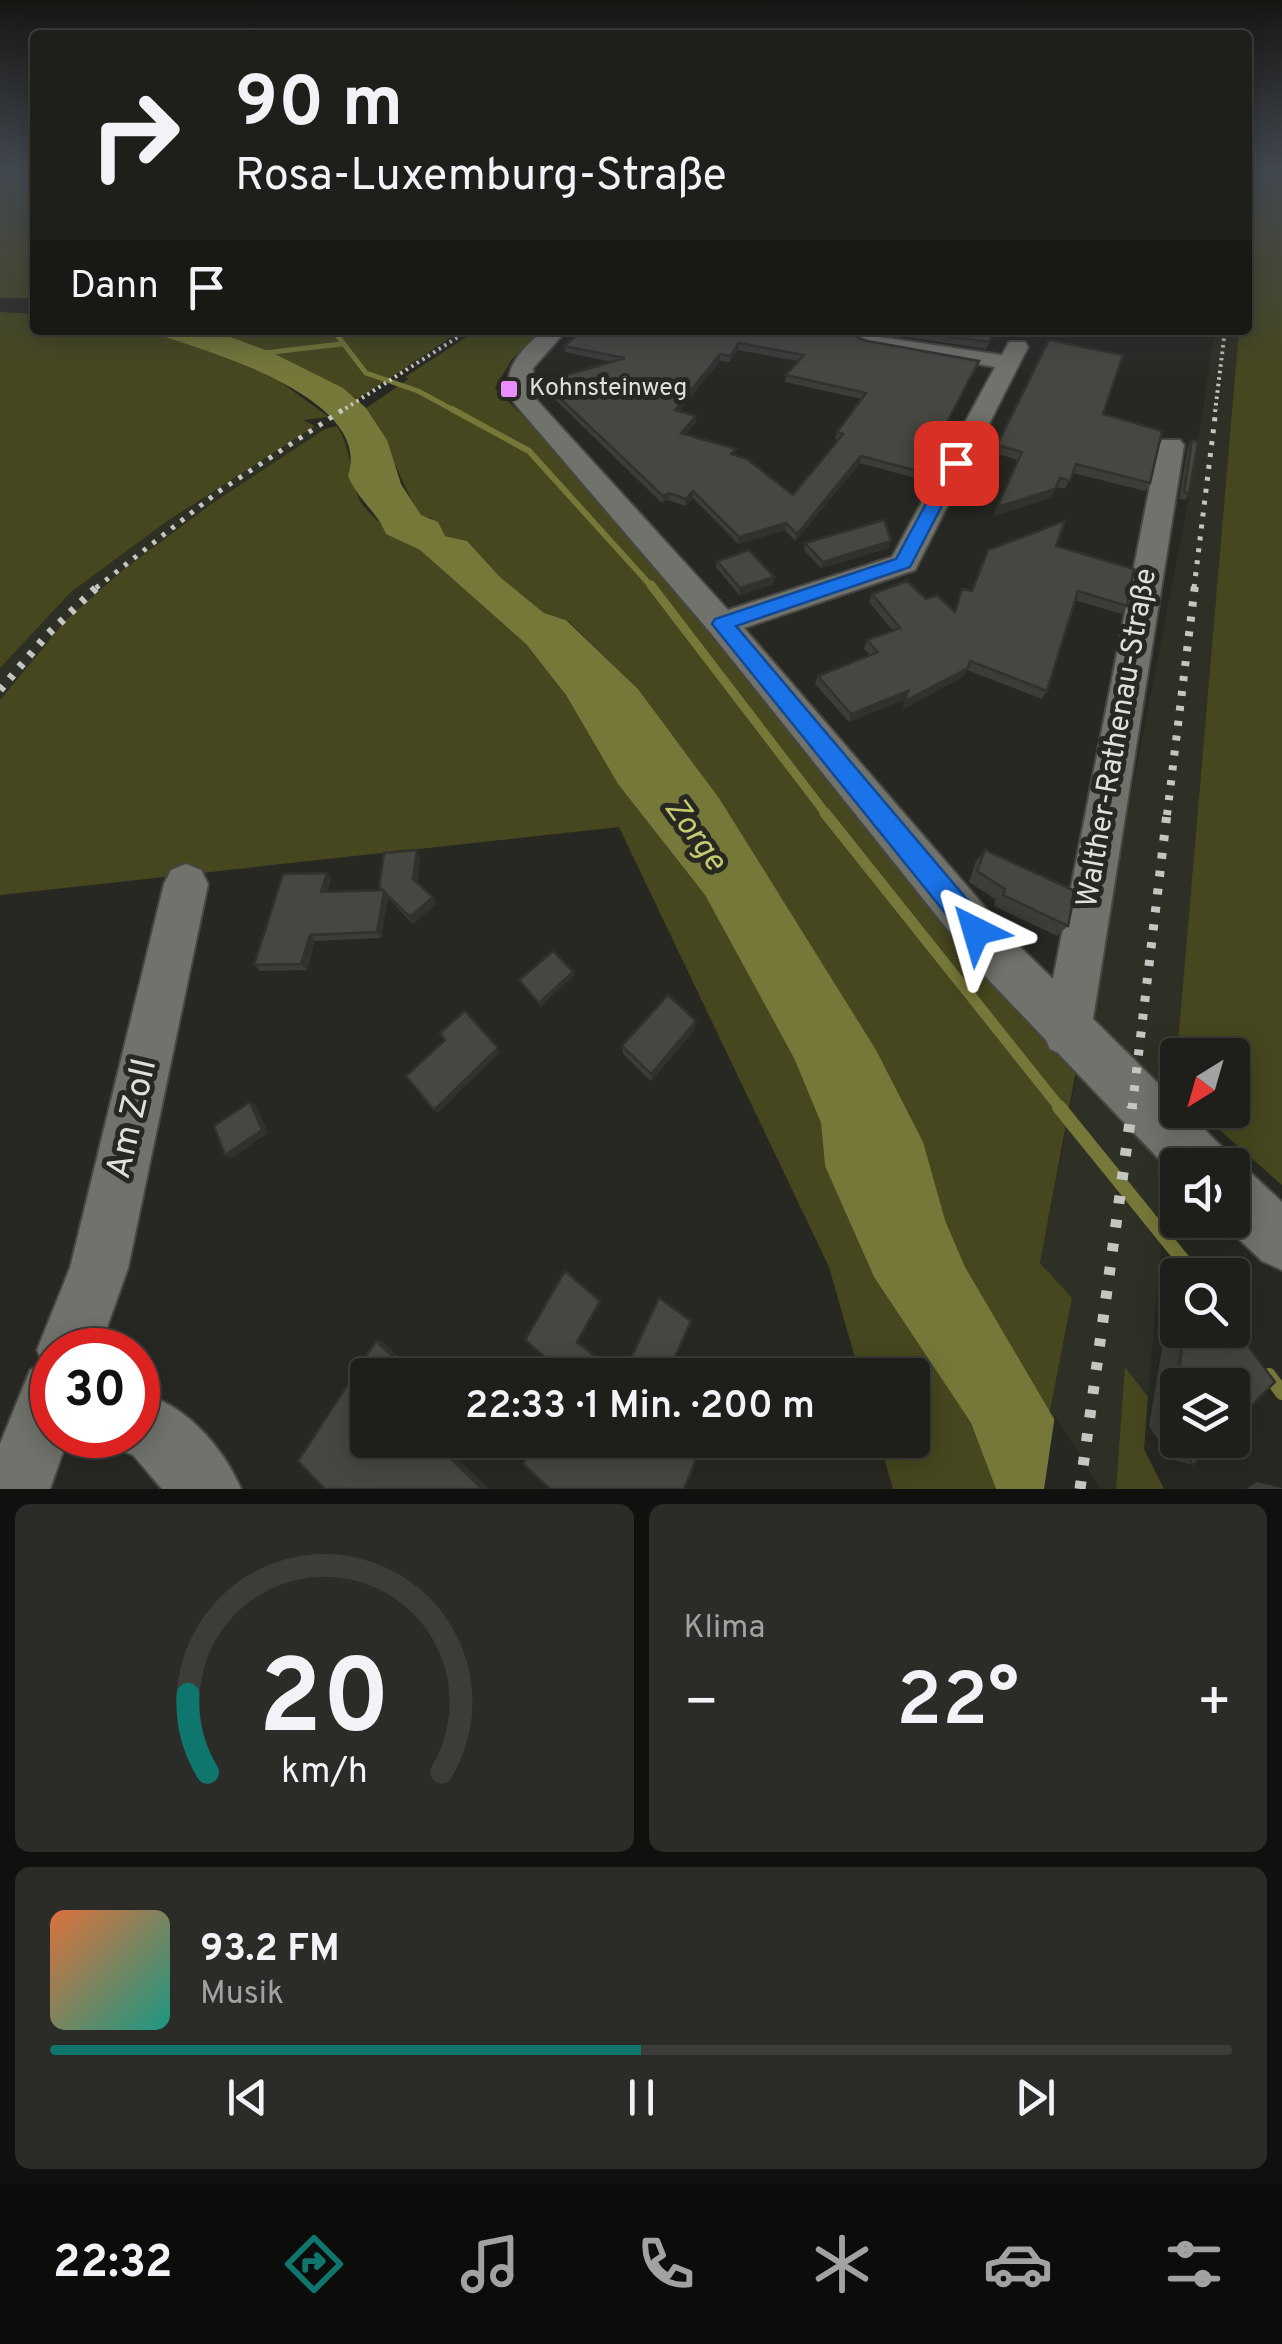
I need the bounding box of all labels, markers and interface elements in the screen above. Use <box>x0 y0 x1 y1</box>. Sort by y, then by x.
text: 90 m <box>235 62 403 151</box>
icon: right <box>70 70 200 200</box>
text: Rosa-Luxemburg-Straße <box>235 149 727 206</box>
icon: arrive <box>179 260 234 315</box>
text: Dann <box>70 263 159 312</box>
place label: Kohnsteinweg <box>529 373 687 405</box>
marker: Kohnsteinweg <box>498 378 520 400</box>
pin <box>914 421 999 506</box>
icon: arrive <box>929 436 984 491</box>
street label: Walther-Rathenau-Straße <box>1070 566 1166 910</box>
water label: Zorge <box>654 790 734 880</box>
position arrow <box>924 879 1028 983</box>
north arrow <box>1160 1038 1250 1128</box>
map controls <box>1160 1038 1250 1458</box>
street label: Am Zoll <box>98 1055 168 1183</box>
button: sound <box>1160 1148 1250 1238</box>
button: search <box>1160 1258 1250 1348</box>
speed limit sign: 30 <box>30 1328 160 1458</box>
button: layers <box>1160 1368 1250 1458</box>
text: 22:33 · 1 Min. · 200 m <box>465 1383 815 1432</box>
text: Klima <box>684 1609 765 1649</box>
text: 20 <box>258 1638 390 1770</box>
text: 22° <box>896 1657 1019 1752</box>
text: − <box>684 1670 719 1740</box>
text: + <box>1197 1670 1232 1740</box>
text: km/h <box>281 1750 368 1796</box>
text: 93.2 FM <box>200 1926 340 1975</box>
text: Musik <box>200 1975 284 2015</box>
icon: previous <box>220 2070 275 2125</box>
icon: pause <box>614 2070 669 2125</box>
icon: next <box>1008 2070 1063 2125</box>
icon: directions <box>279 2229 349 2299</box>
icon: music <box>455 2229 525 2299</box>
icon: phone <box>631 2229 701 2299</box>
icon: climate <box>807 2229 877 2299</box>
icon: car <box>983 2229 1053 2299</box>
icon: filters <box>1159 2229 1229 2299</box>
text: 22:32 <box>53 2236 173 2293</box>

